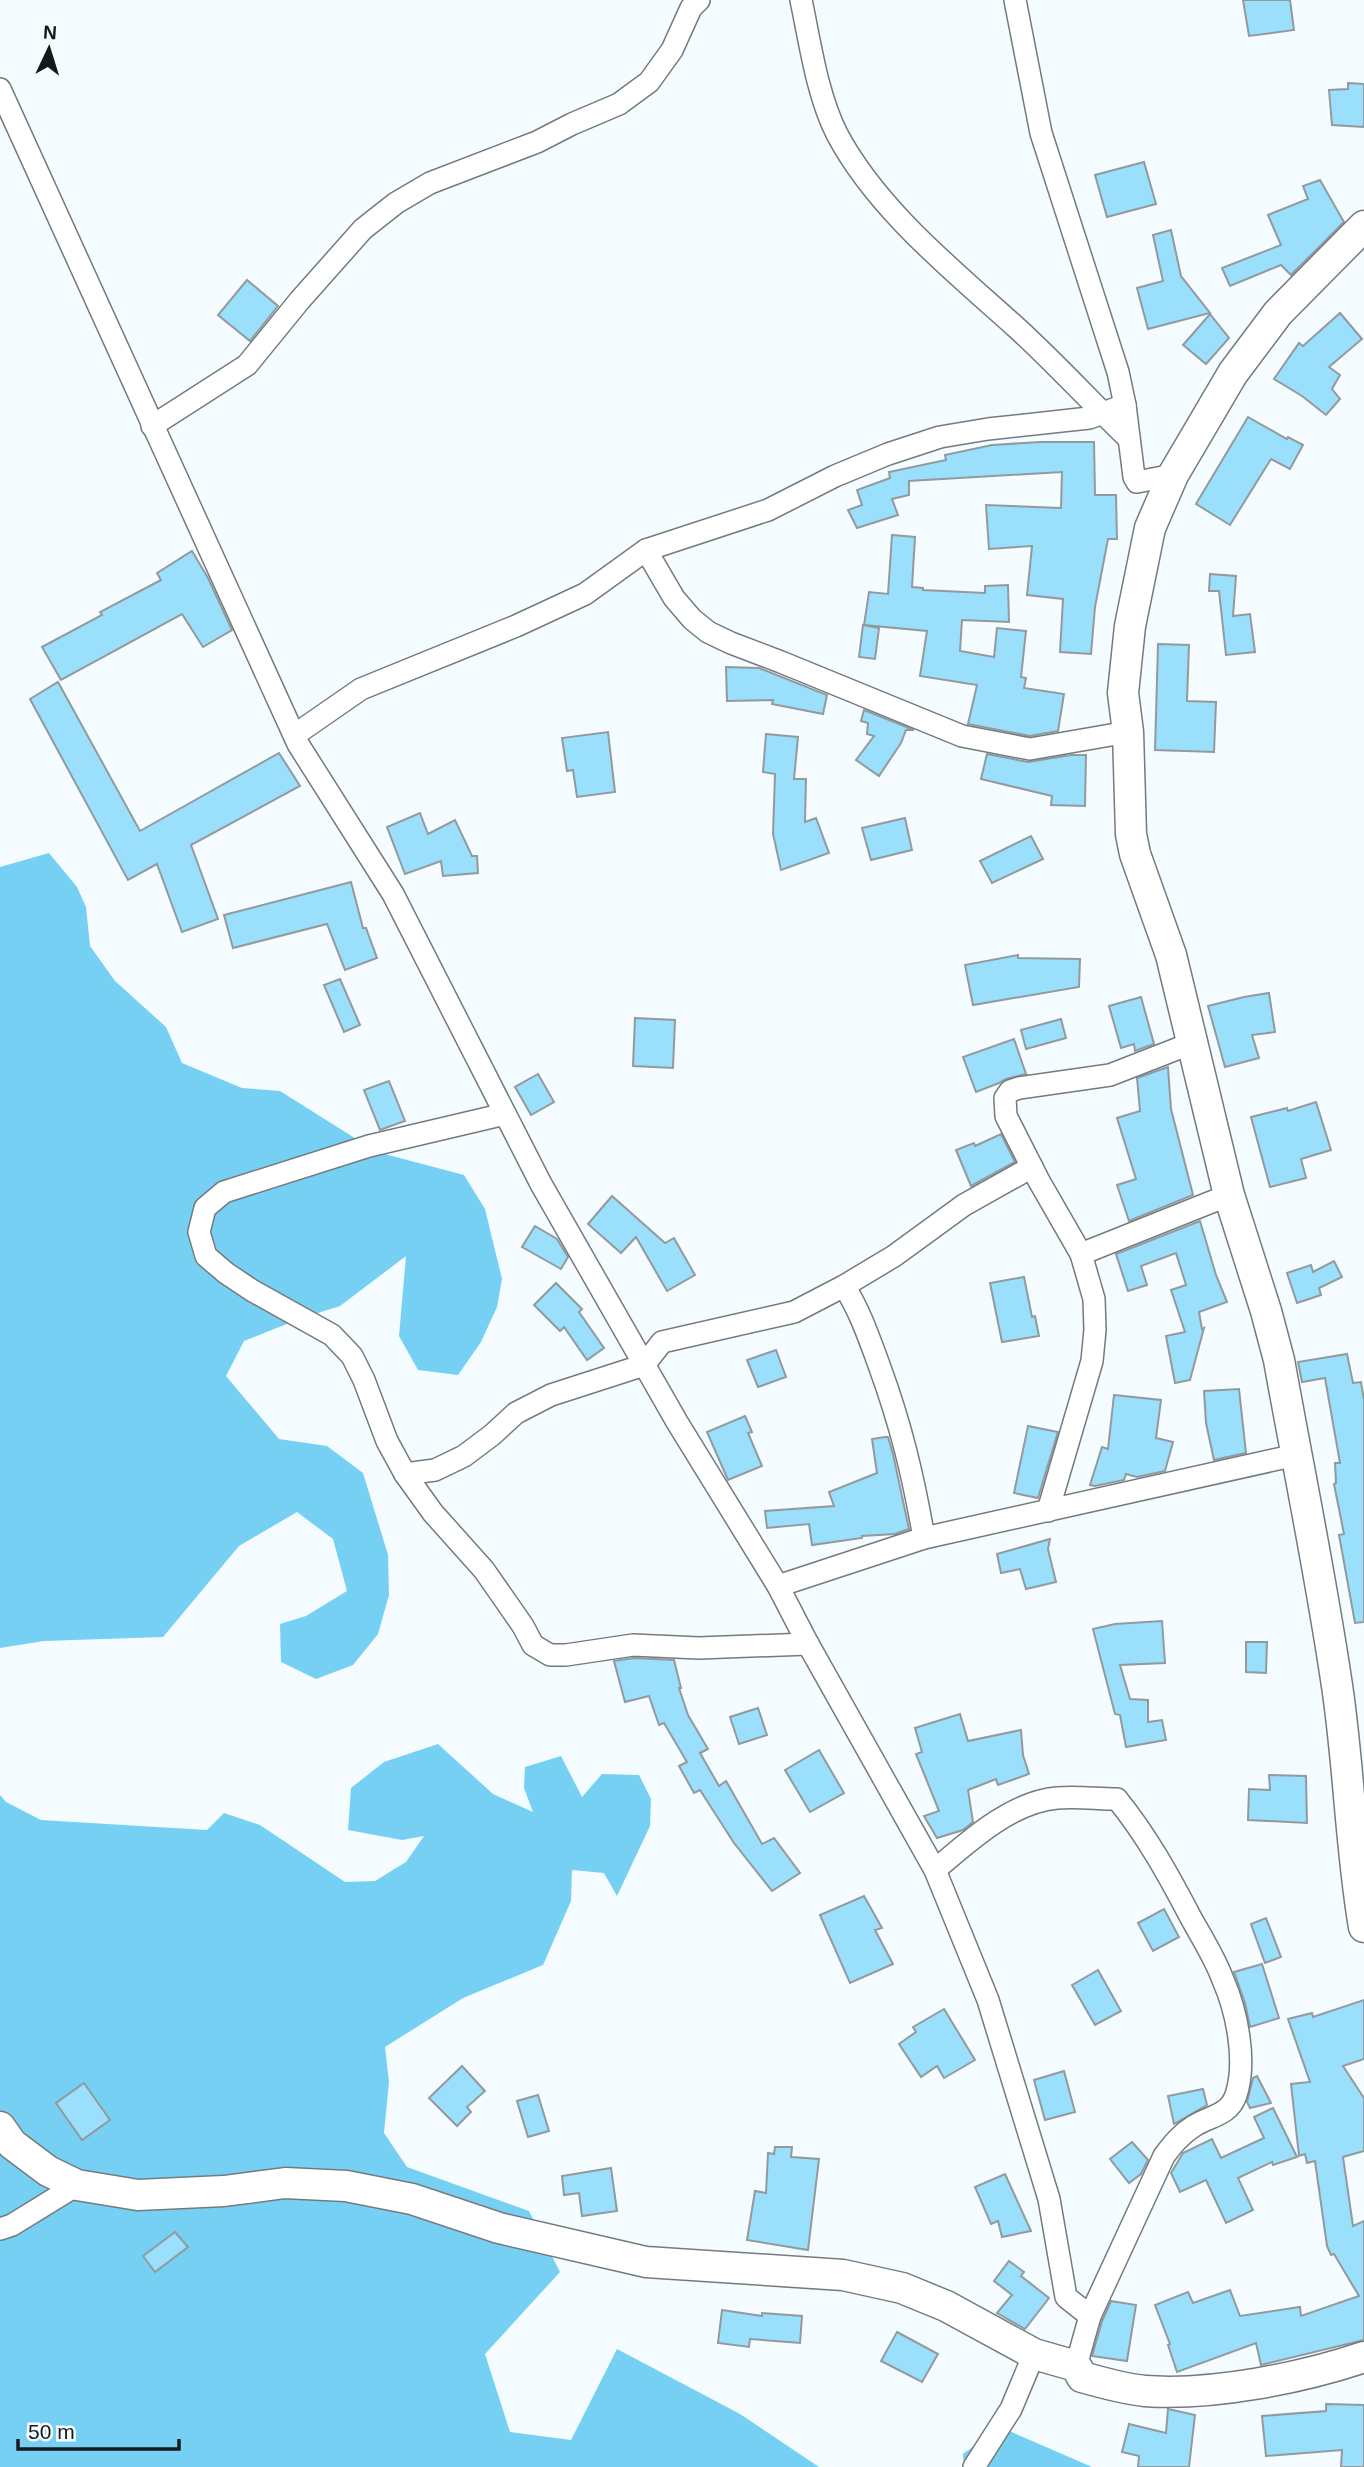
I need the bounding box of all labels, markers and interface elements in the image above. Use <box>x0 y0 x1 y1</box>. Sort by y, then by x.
north arrow <box>14 14 84 84</box>
text: N <box>43 22 58 43</box>
scale bar <box>18 2408 178 2452</box>
text: 50 m <box>28 2420 75 2443</box>

